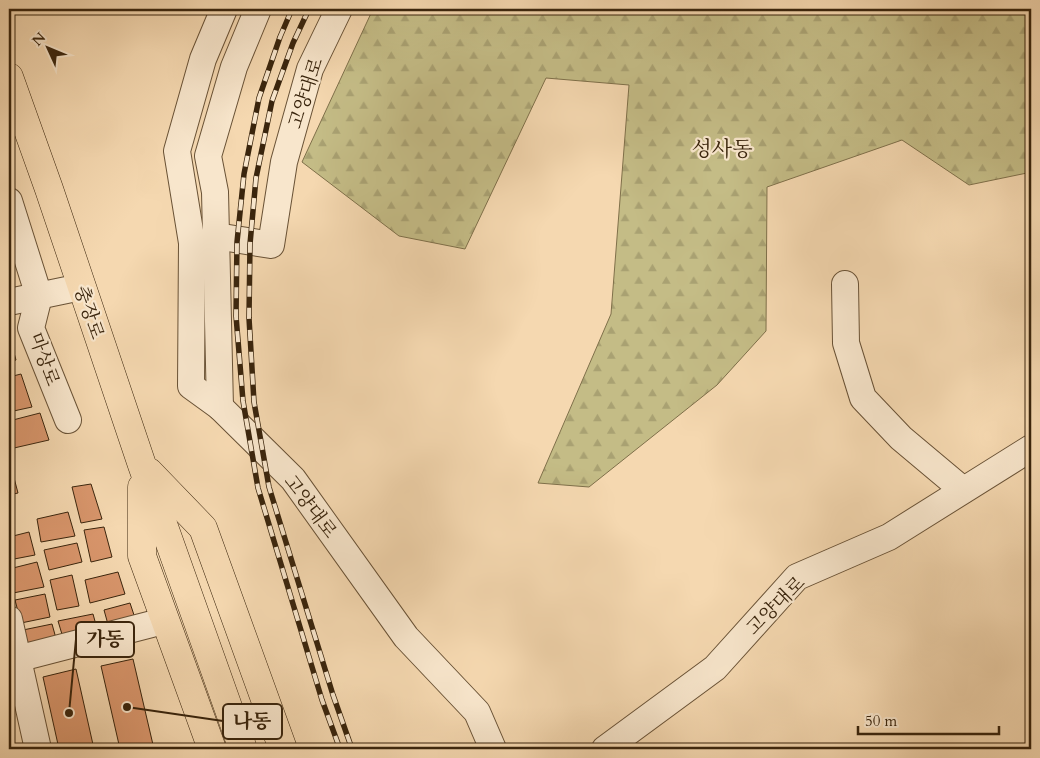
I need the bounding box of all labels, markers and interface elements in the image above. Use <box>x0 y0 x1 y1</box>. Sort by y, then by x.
north arrow <box>22 22 72 72</box>
text: N <box>28 28 50 50</box>
street label: 고양대로 <box>282 54 330 132</box>
district label: 성사동 <box>692 135 752 164</box>
street label: 충장로 <box>68 282 110 343</box>
street label: 마상로 <box>22 329 66 390</box>
street label: 고양대로 <box>278 469 343 544</box>
street label: 고양대로 <box>741 571 811 641</box>
callout: 가동 <box>76 622 134 657</box>
text: 가동 <box>86 626 125 653</box>
scale bar <box>858 703 999 735</box>
callout: 나동 <box>223 704 282 739</box>
text: 나동 <box>233 708 272 735</box>
text: 50 m <box>865 711 897 731</box>

